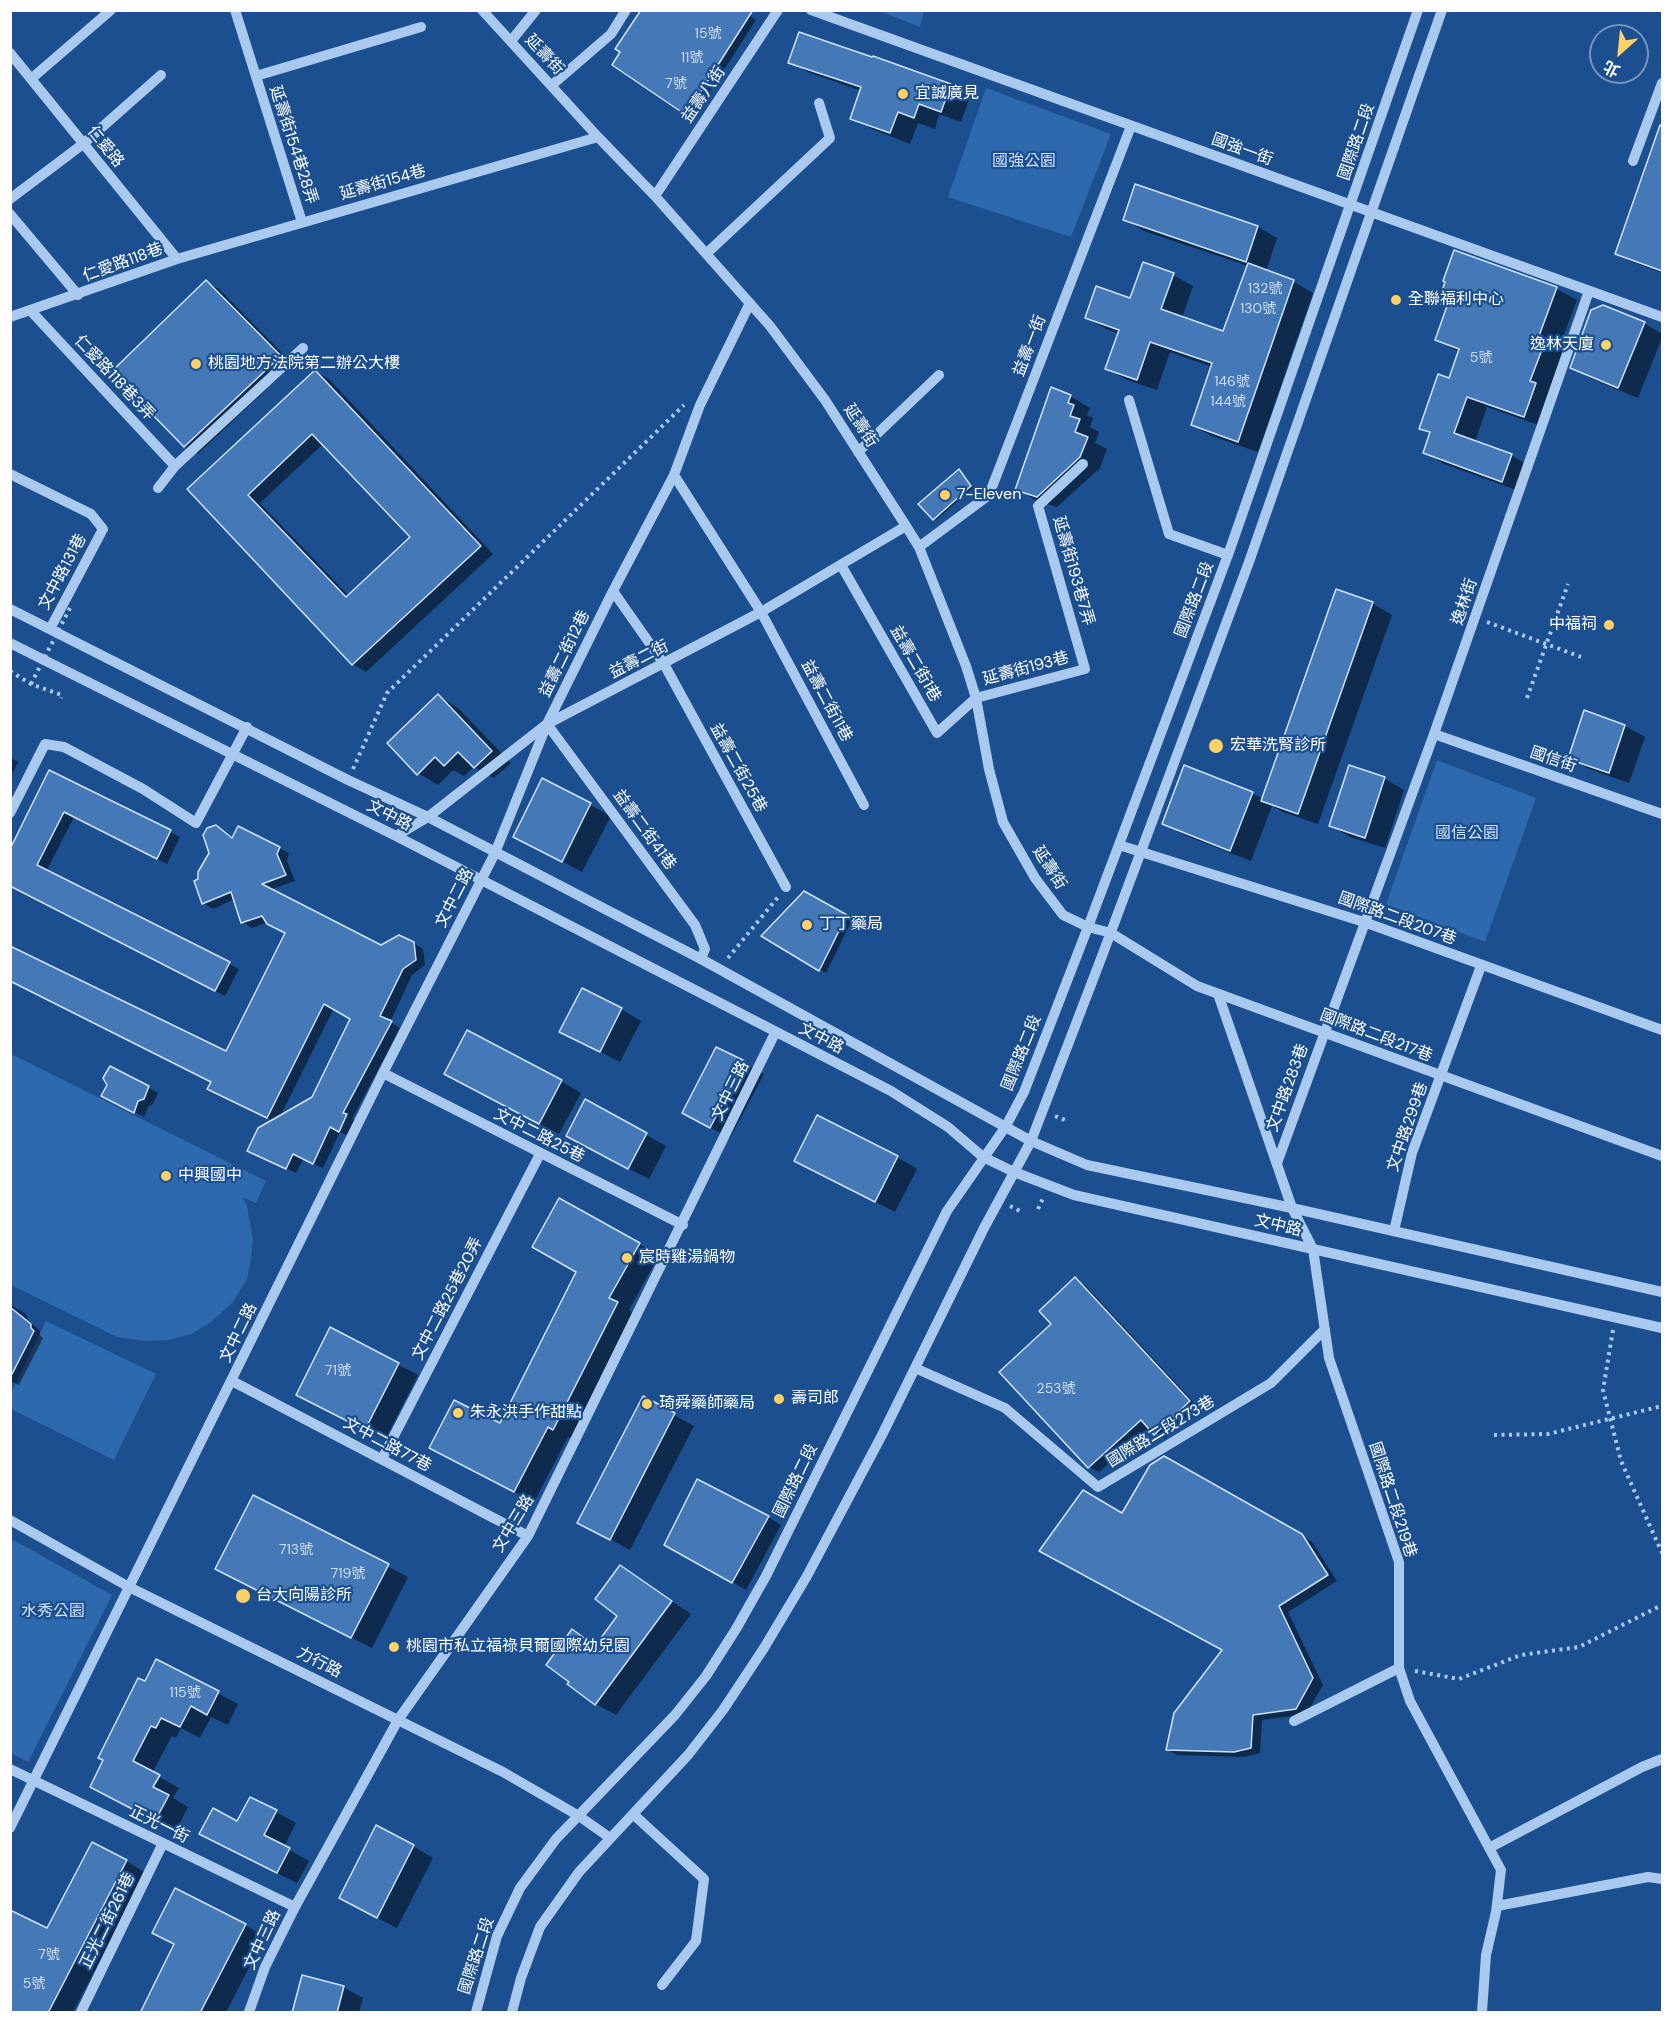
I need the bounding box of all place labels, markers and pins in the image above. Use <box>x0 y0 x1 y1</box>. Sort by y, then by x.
place label: 宜誠廣見 <box>915 84 979 104</box>
marker: 宜誠廣見 <box>896 87 910 101</box>
place label: 全聯福利中心 <box>1408 290 1504 310</box>
marker: 全聯福利中心 <box>1389 293 1403 307</box>
place label: 逸林天廈 <box>1530 335 1594 355</box>
marker: 逸林天廈 <box>1599 338 1613 352</box>
place label: 桃園地方法院第二辦公大樓 <box>208 354 400 374</box>
marker: 桃園地方法院第二辦公大樓 <box>189 357 203 371</box>
place label: 7-Eleven <box>957 485 1021 505</box>
marker: 7-Eleven <box>938 488 952 502</box>
place label: 中福祠 <box>1549 615 1597 635</box>
marker: 中福祠 <box>1602 618 1616 632</box>
place label: 宏華洗腎診所 <box>1230 736 1326 756</box>
marker: 宏華洗腎診所 <box>1207 737 1225 755</box>
place label: 丁丁藥局 <box>819 915 883 935</box>
marker: 丁丁藥局 <box>800 918 814 932</box>
place label: 中興國中 <box>178 1166 242 1186</box>
marker: 中興國中 <box>159 1169 173 1183</box>
place label: 宸時雞湯鍋物 <box>639 1248 735 1268</box>
marker: 宸時雞湯鍋物 <box>620 1251 634 1265</box>
place label: 壽司郎 <box>791 1389 839 1409</box>
marker: 壽司郎 <box>772 1392 786 1406</box>
place label: 琦舜藥師藥局 <box>659 1394 755 1414</box>
marker: 琦舜藥師藥局 <box>640 1397 654 1411</box>
place label: 朱永洪手作甜點 <box>470 1403 582 1423</box>
marker: 朱永洪手作甜點 <box>451 1406 465 1420</box>
place label: 台大向陽診所 <box>256 1586 352 1606</box>
marker: 台大向陽診所 <box>234 1587 252 1605</box>
place label: 桃園市私立福祿貝爾國際幼兒園 <box>406 1637 630 1657</box>
marker: 桃園市私立福祿貝爾國際幼兒園 <box>387 1640 401 1654</box>

